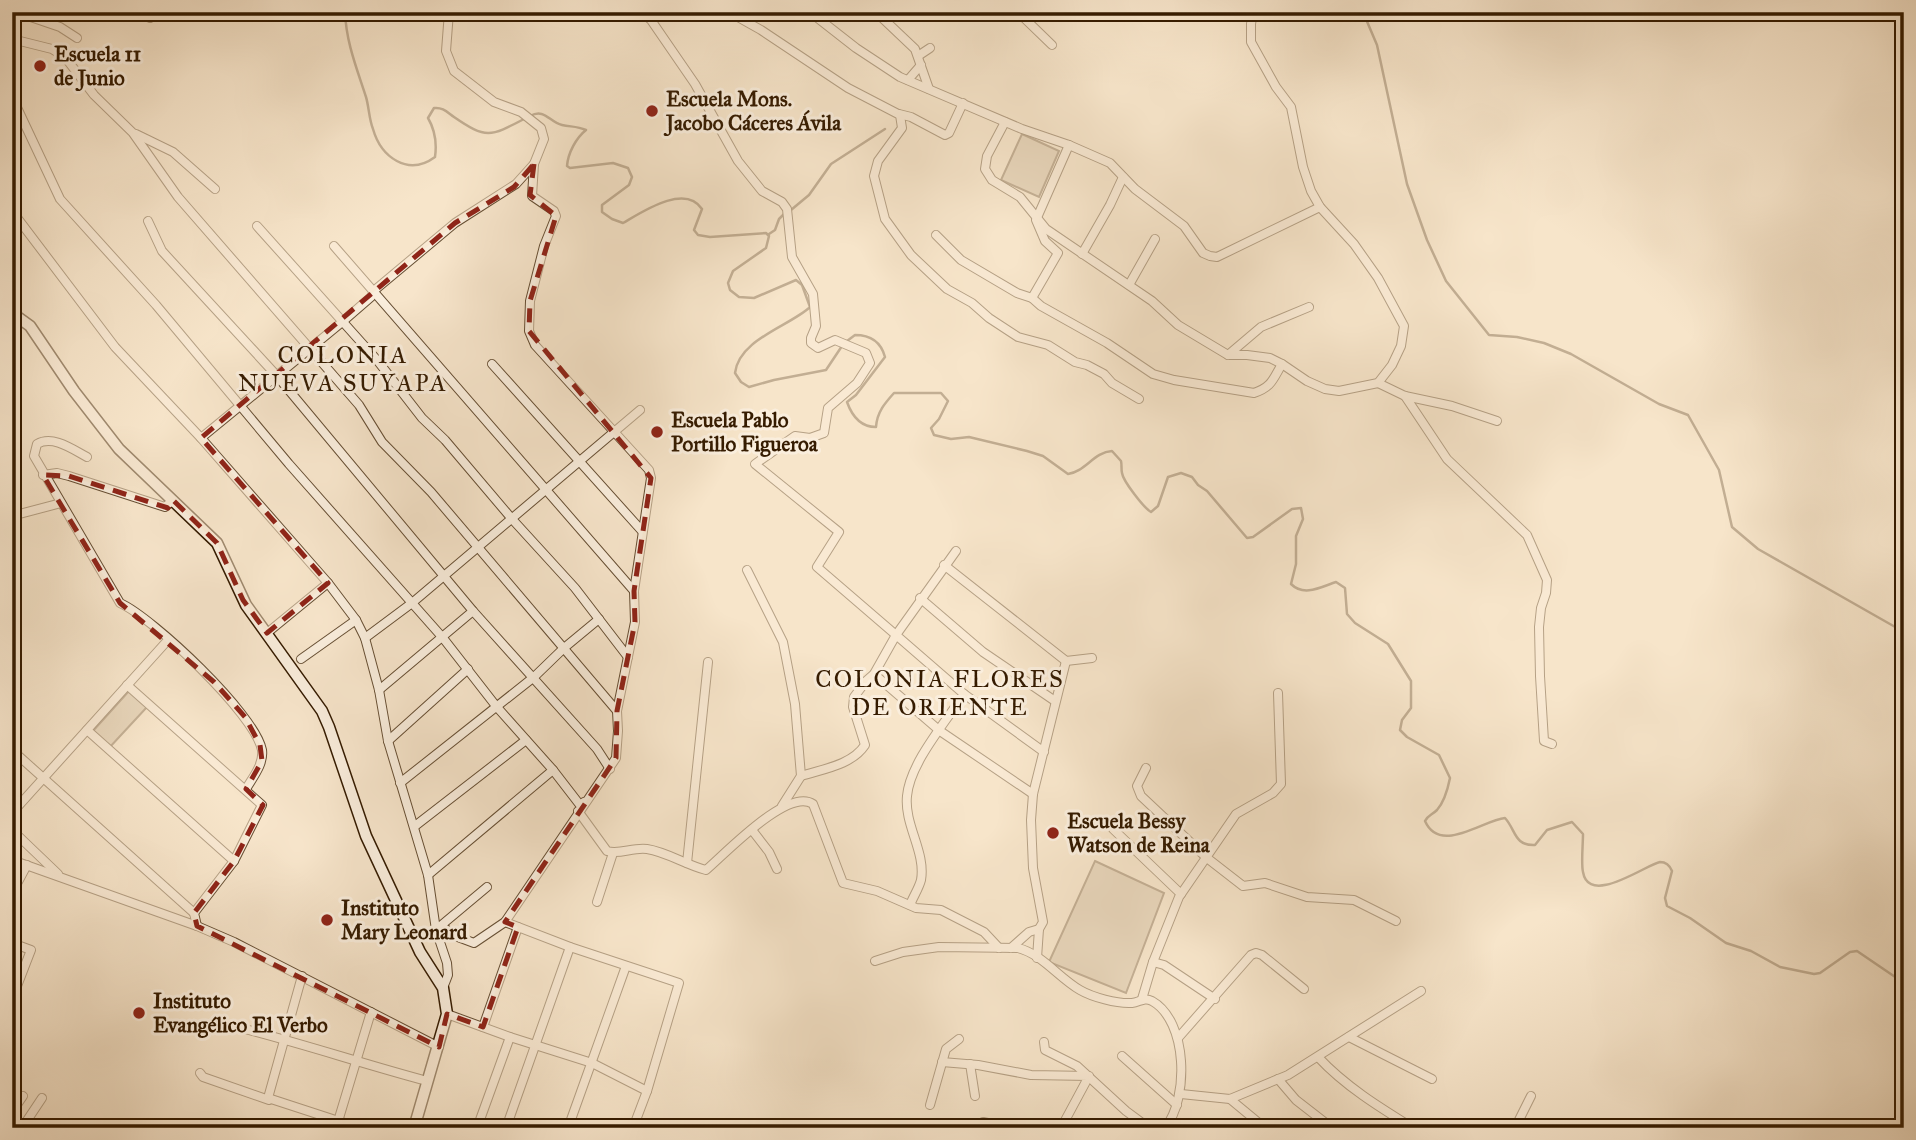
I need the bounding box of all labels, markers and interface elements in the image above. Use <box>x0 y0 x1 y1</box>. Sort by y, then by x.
place label: Escuela 11 de Junio <box>54 41 141 92</box>
marker: Escuela 11 de Junio <box>32 58 48 74</box>
place label: Escuela Mons. Jacobo Cáceres Ávila <box>663 86 842 137</box>
marker: Escuela Mons. Jacobo Cáceres Ávila <box>644 103 660 119</box>
district label: COLONIA NUEVA SUYAPA <box>238 340 448 398</box>
place label: Escuela Pablo Portillo Figueroa <box>671 407 819 457</box>
marker: Escuela Pablo Portillo Figueroa <box>649 424 665 440</box>
district label: COLONIA FLORES DE ORIENTE <box>815 664 1065 722</box>
place label: Escuela Bessy Watson de Reina <box>1067 808 1211 858</box>
marker: Escuela Bessy Watson de Reina <box>1045 825 1061 841</box>
place label: Instituto Mary Leonard <box>341 895 468 945</box>
marker: Instituto Mary Leonard <box>319 912 335 928</box>
place label: Instituto Evangélico El Verbo <box>153 988 328 1038</box>
marker: Instituto Evangélico El Verbo <box>131 1005 147 1021</box>

